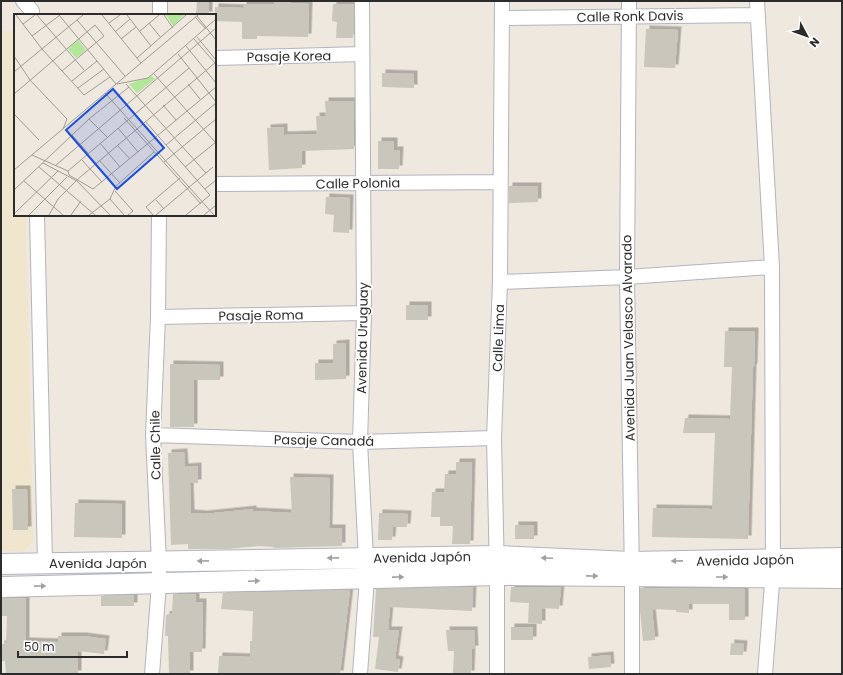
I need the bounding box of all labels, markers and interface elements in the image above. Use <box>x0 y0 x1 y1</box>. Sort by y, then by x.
street label: Calle Ronk Davis <box>576 6 684 27</box>
inset map <box>14 14 216 216</box>
north arrow <box>787 16 827 56</box>
text: N <box>806 34 823 51</box>
street label: Pasaje Korea <box>247 46 331 67</box>
street label: Calle Polonia <box>316 173 400 194</box>
street label: Avenida Juan Velasco Alvarado <box>617 235 640 441</box>
street label: Avenida Uruguay <box>352 281 373 394</box>
street label: Calle Lima <box>488 304 509 372</box>
street label: Pasaje Roma <box>218 305 304 326</box>
street label: Calle Chile <box>145 410 166 480</box>
street label: Pasaje Canadá <box>274 430 374 451</box>
street label: Avenida Japón <box>373 547 471 568</box>
street label: Avenida Japón <box>696 550 794 571</box>
street label: Avenida Japón <box>49 554 147 573</box>
one-way arrow <box>326 555 339 561</box>
one-way arrow <box>540 555 553 561</box>
one-way arrow <box>196 558 209 564</box>
one-way arrow <box>670 558 683 564</box>
one-way arrow <box>586 573 599 579</box>
one-way arrow <box>392 574 405 580</box>
one-way arrow <box>716 574 729 580</box>
one-way arrow <box>248 578 261 584</box>
one-way arrow <box>34 583 47 589</box>
scale bar <box>18 633 127 659</box>
text: 50 m <box>24 638 55 655</box>

